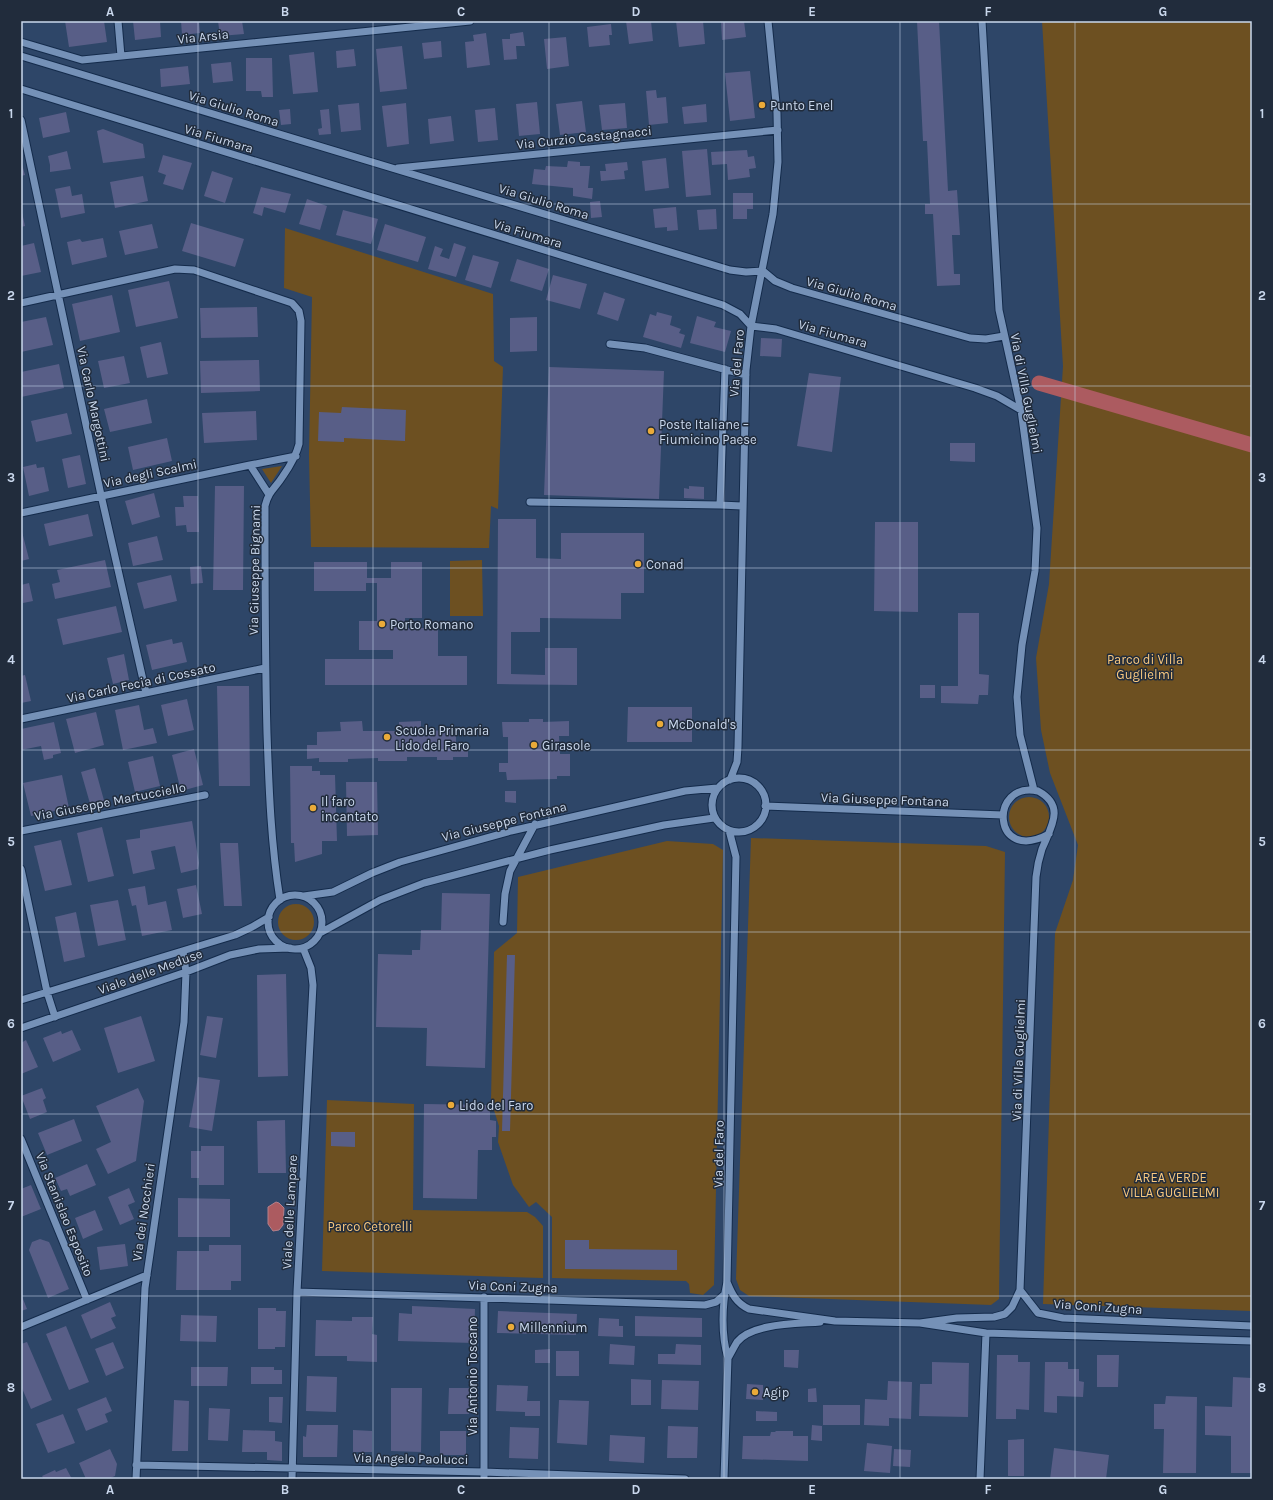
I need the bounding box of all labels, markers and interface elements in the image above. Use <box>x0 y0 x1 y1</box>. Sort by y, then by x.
text: A <box>106 4 114 19</box>
text: B <box>281 4 289 19</box>
text: C <box>457 4 465 19</box>
text: D <box>632 4 641 19</box>
text: E <box>808 4 816 19</box>
text: F <box>984 4 992 19</box>
text: G <box>1159 4 1167 19</box>
street label: Via Arsia <box>177 26 229 47</box>
street label: Via Giulio Roma <box>187 88 281 129</box>
place label: Punto Enel <box>770 98 833 113</box>
marker: Punto Enel <box>757 100 767 110</box>
text: 1 <box>9 106 13 121</box>
text: 1 <box>1260 106 1264 121</box>
street label: Via Fiumara <box>183 121 255 156</box>
street label: Via Curzio Castagnacci <box>516 123 652 152</box>
street label: Via Giulio Roma <box>497 181 591 222</box>
street label: Via Fiumara <box>492 216 564 251</box>
street label: Via Giulio Roma <box>805 273 899 314</box>
text: 2 <box>7 288 15 303</box>
text: 2 <box>1258 288 1266 303</box>
street label: Via Fiumara <box>797 316 869 350</box>
street label: Via del Faro <box>726 329 747 398</box>
street label: Via di Villa Guglielmi <box>1007 332 1046 455</box>
street label: Via Carlo Margottini <box>74 345 113 463</box>
place label: Poste Italiane – Fiumicino Paese <box>659 417 757 447</box>
marker: Poste Italiane – Fiumicino Paese <box>646 426 656 436</box>
street label: Via degli Scalmi <box>102 456 198 491</box>
text: 3 <box>7 470 15 485</box>
text: 3 <box>1258 470 1266 485</box>
street label: Via Giuseppe Bignami <box>246 505 263 635</box>
place label: Conad <box>646 557 684 572</box>
marker: Conad <box>633 559 643 569</box>
place label: Porto Romano <box>390 617 473 632</box>
marker: Porto Romano <box>377 619 387 629</box>
text: 4 <box>7 652 15 667</box>
park label: Parco di Villa Guglielmi <box>1107 652 1183 682</box>
text: 4 <box>1258 652 1266 667</box>
street label: Via Carlo Fecia di Cossato <box>65 659 217 706</box>
place label: McDonald's <box>668 717 737 732</box>
marker: McDonald's <box>655 719 665 729</box>
place label: Scuola Primaria Lido del Faro <box>395 723 489 753</box>
marker: Scuola Primaria Lido del Faro <box>382 732 392 742</box>
place label: Girasole <box>542 738 591 753</box>
marker: Girasole <box>529 740 539 750</box>
street label: Via Giuseppe Martucciello <box>33 779 187 824</box>
street label: Via Giuseppe Fontana <box>821 790 949 809</box>
place label: Il faro incantato <box>321 794 378 824</box>
street label: Via Giuseppe Fontana <box>440 799 568 844</box>
marker: Il faro incantato <box>308 803 318 813</box>
text: 5 <box>7 834 15 849</box>
text: 5 <box>1258 834 1266 849</box>
street label: Viale delle Meduse <box>96 946 205 997</box>
street label: Via di Villa Guglielmi <box>1009 999 1028 1121</box>
text: 6 <box>7 1016 15 1031</box>
text: 6 <box>1258 1016 1266 1031</box>
place label: Lido del Faro <box>459 1098 533 1113</box>
marker: Lido del Faro <box>446 1100 456 1110</box>
street label: Via del Faro <box>710 1120 727 1188</box>
street label: Via Stanislao Esposito <box>33 1150 96 1278</box>
street label: Viale delle Lampare <box>279 1154 300 1270</box>
street label: Via dei Nocchieri <box>129 1162 158 1262</box>
park label: AREA VERDE VILLA GUGLIELMI <box>1123 1170 1219 1200</box>
text: 7 <box>8 1198 15 1213</box>
text: 7 <box>1259 1198 1266 1213</box>
park label: Parco Cetorelli <box>327 1219 413 1234</box>
street label: Via Coni Zugna <box>468 1277 558 1296</box>
street label: Via Coni Zugna <box>1053 1296 1143 1317</box>
street label: Via Antonio Toscano <box>465 1317 480 1435</box>
place label: Millennium <box>519 1320 587 1335</box>
marker: Millennium <box>506 1322 516 1332</box>
text: 8 <box>7 1380 15 1395</box>
text: 8 <box>1258 1380 1266 1395</box>
place label: Agip <box>763 1385 789 1400</box>
marker: Agip <box>750 1387 760 1397</box>
street label: Via Angelo Paolucci <box>353 1450 469 1467</box>
text: A <box>106 1482 114 1497</box>
text: B <box>281 1482 289 1497</box>
text: C <box>457 1482 465 1497</box>
text: D <box>632 1482 641 1497</box>
text: E <box>808 1482 816 1497</box>
text: F <box>984 1482 992 1497</box>
text: G <box>1159 1482 1167 1497</box>

